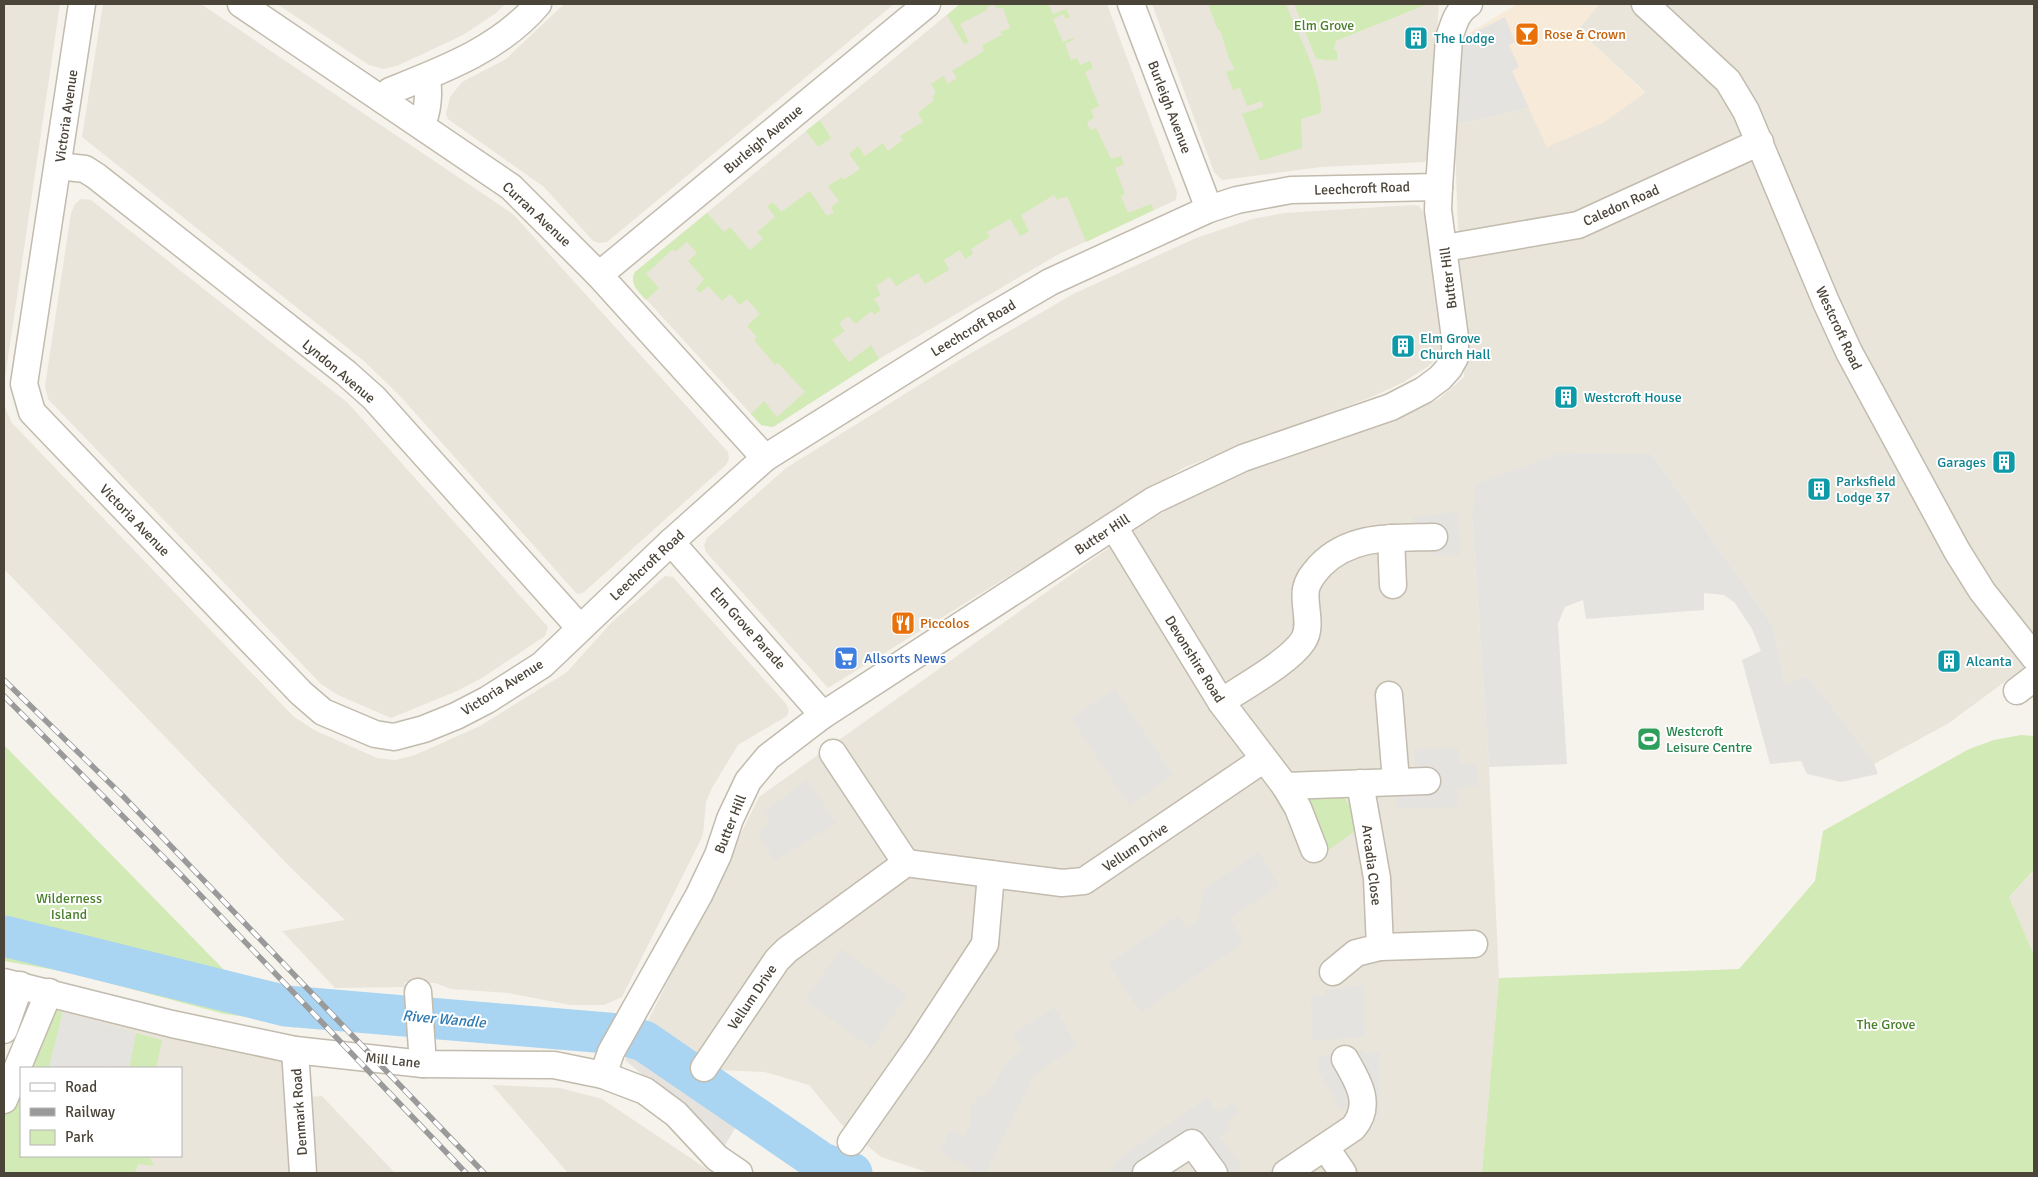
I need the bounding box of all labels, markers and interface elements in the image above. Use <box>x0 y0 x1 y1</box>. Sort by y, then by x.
park label: Elm Grove <box>1294 17 1354 34</box>
bar icon: Rose & Crown <box>1514 21 1540 47</box>
building icon: The Lodge <box>1403 25 1429 51</box>
place label: Rose & Crown <box>1544 26 1626 43</box>
place label: The Lodge <box>1434 30 1495 47</box>
street label: Burleigh Avenue <box>1144 58 1195 156</box>
street label: Victoria Avenue <box>52 69 81 164</box>
street label: Burleigh Avenue <box>720 101 806 177</box>
street label: Curran Avenue <box>499 178 575 251</box>
street label: Leechcroft Road <box>1314 178 1410 199</box>
street label: Caledon Road <box>1580 181 1662 230</box>
street label: Butter Hill <box>1436 246 1461 310</box>
street label: Westcroft Road <box>1812 284 1865 373</box>
street label: Leechcroft Road <box>928 296 1019 360</box>
place label: Elm Grove Church Hall <box>1420 330 1491 363</box>
building icon: Elm Grove Church Hall <box>1390 333 1416 359</box>
street label: Lyndon Avenue <box>299 336 379 407</box>
building icon: Westcroft House <box>1553 384 1579 410</box>
place label: Westcroft House <box>1584 389 1682 406</box>
building icon: Garages <box>1991 449 2017 475</box>
place label: Garages <box>1937 454 1986 471</box>
place label: Parksfield Lodge 37 <box>1836 473 1896 506</box>
building icon: Parksfield Lodge 37 <box>1806 476 1832 502</box>
street label: Victoria Avenue <box>96 481 173 560</box>
street label: Butter Hill <box>1071 510 1133 559</box>
street label: Leechcroft Road <box>606 526 688 604</box>
street label: Elm Grove Parade <box>706 584 789 673</box>
restaurant icon: Piccolos <box>890 610 916 636</box>
street label: Devonshire Road <box>1161 613 1228 706</box>
place label: Piccolos <box>920 615 969 632</box>
supermarket icon: Allsorts News <box>833 645 859 671</box>
building icon: Alcanta <box>1936 648 1962 674</box>
place label: Allsorts News <box>864 650 946 667</box>
place label: Alcanta <box>1966 653 2012 670</box>
street label: Victoria Avenue <box>458 655 546 719</box>
place label: Westcroft Leisure Centre <box>1666 723 1752 756</box>
sports icon: Westcroft Leisure Centre <box>1636 726 1662 752</box>
street label: Butter Hill <box>711 792 750 856</box>
street label: Vellum Drive <box>1099 819 1171 876</box>
street label: Arcadia Close <box>1358 824 1385 906</box>
park label: Wilderness Island <box>36 890 102 923</box>
street label: Vellum Drive <box>724 961 781 1033</box>
water label: River Wandle <box>402 1006 488 1032</box>
park label: The Grove <box>1857 1016 1915 1033</box>
street label: Mill Lane <box>365 1049 421 1072</box>
legend <box>20 1067 182 1157</box>
street label: Denmark Road <box>288 1068 311 1156</box>
text: Road <box>65 1078 97 1096</box>
text: Railway <box>65 1103 115 1121</box>
text: Park <box>65 1128 94 1146</box>

